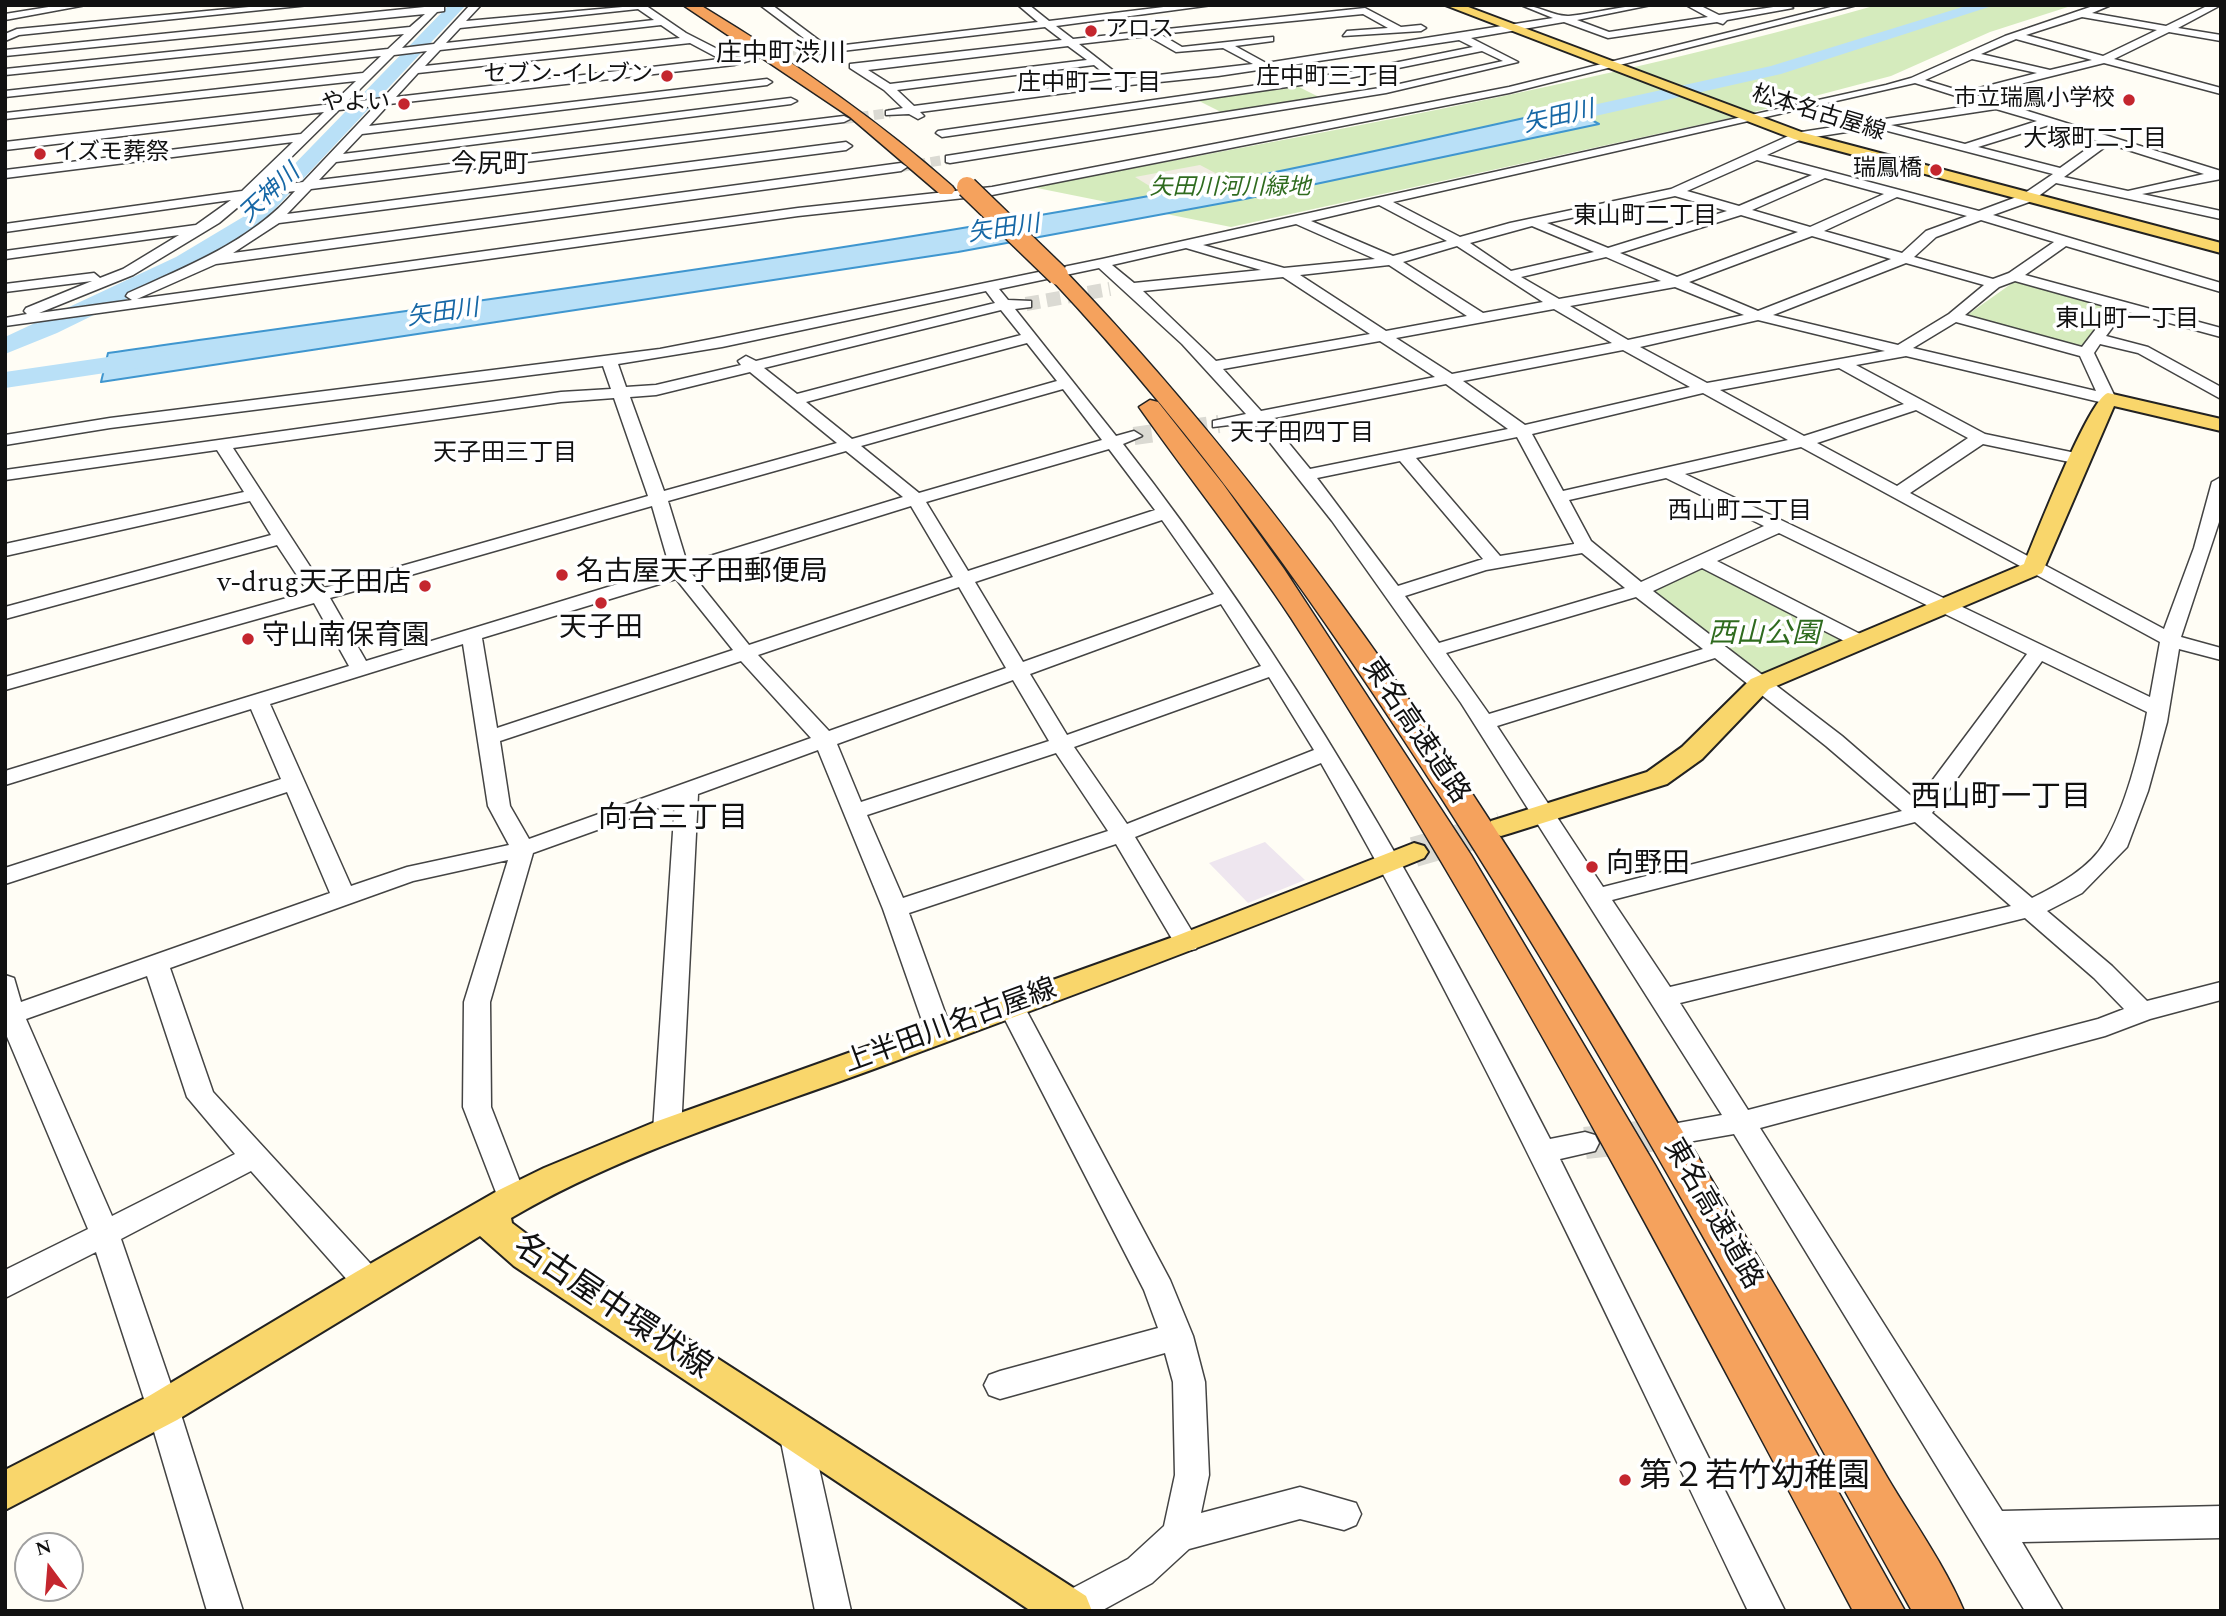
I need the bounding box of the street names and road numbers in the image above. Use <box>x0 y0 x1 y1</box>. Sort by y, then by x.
street label: 松本名古屋線 <box>1748 82 1888 148</box>
street label: 東名高速道路 <box>1353 653 1475 811</box>
street label: 上半田川名古屋線 <box>840 974 1062 1082</box>
street label: 東名高速道路 <box>1654 1134 1768 1296</box>
street label: 名古屋中環状線 <box>504 1228 718 1390</box>

